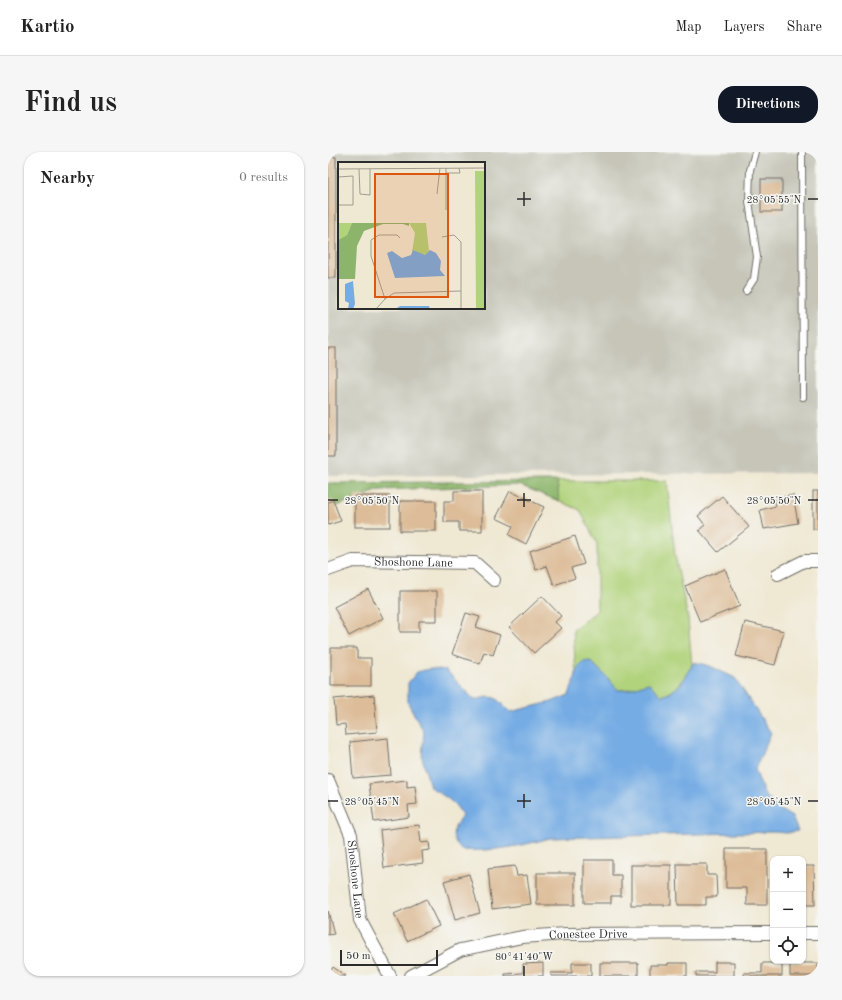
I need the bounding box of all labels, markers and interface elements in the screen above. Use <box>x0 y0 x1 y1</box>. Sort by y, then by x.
text: Kartio <box>20 18 75 37</box>
text: Map <box>676 20 702 34</box>
text: Layers <box>724 20 765 34</box>
text: Share <box>787 20 822 34</box>
button: Directions <box>718 86 818 123</box>
text: Find us <box>24 90 117 118</box>
inset map <box>338 162 485 309</box>
text: Nearby <box>40 170 95 187</box>
text: 0 results <box>239 171 288 184</box>
text: 28°05'55"N <box>747 195 802 205</box>
text: 28°05'50"N <box>345 496 400 506</box>
text: 28°05'50"N <box>747 496 802 506</box>
street label: Shoshone Lane <box>374 556 453 570</box>
text: 28°05'45"N <box>345 797 400 807</box>
text: 28°05'45"N <box>747 797 802 807</box>
street label: Shoshone Lane <box>345 839 365 920</box>
map controls <box>770 856 806 964</box>
button: + <box>770 856 806 892</box>
button: − <box>770 892 806 928</box>
button: locate <box>770 928 806 964</box>
street label: Conestee Drive <box>548 929 628 942</box>
scale bar <box>340 948 438 967</box>
text: 50 m <box>346 951 371 962</box>
text: 80°41'40"W <box>495 952 553 962</box>

